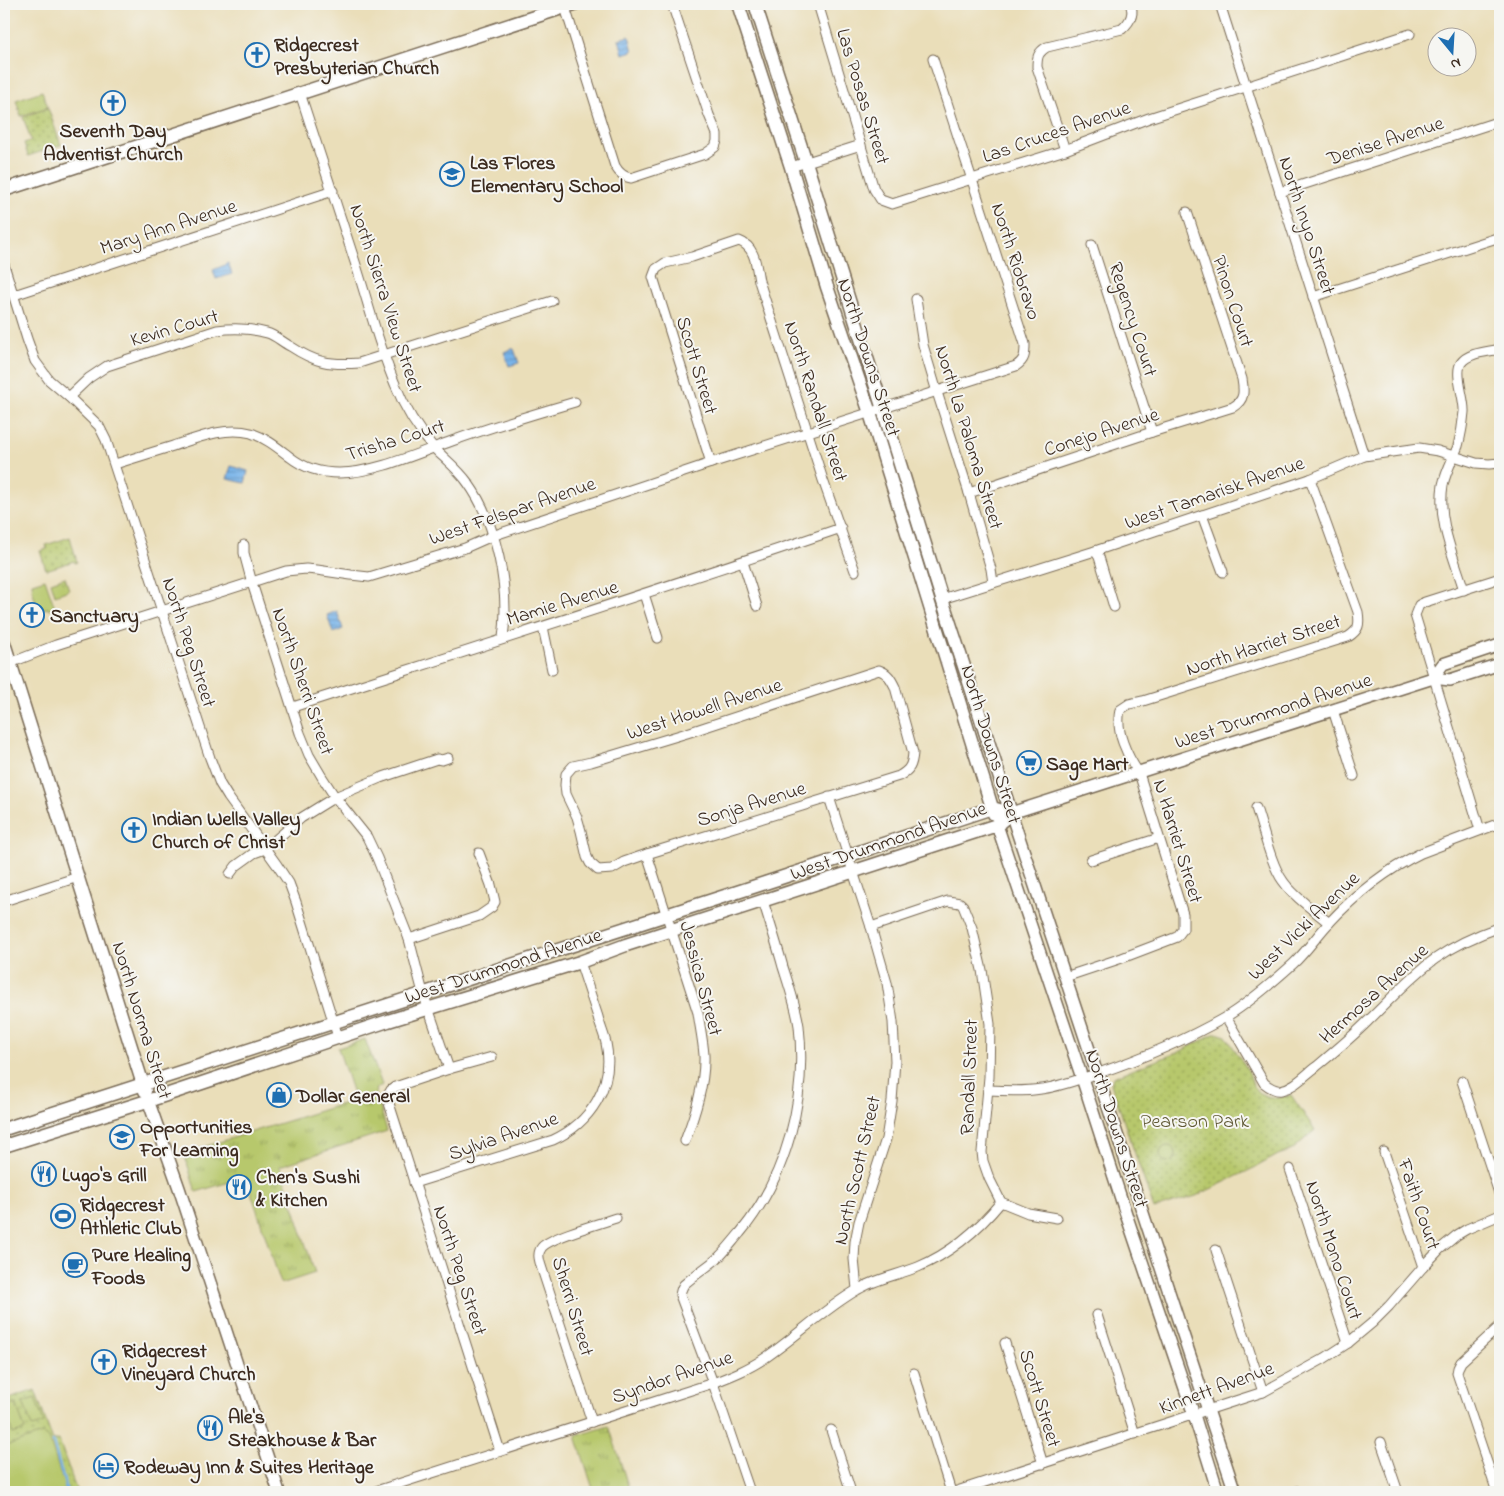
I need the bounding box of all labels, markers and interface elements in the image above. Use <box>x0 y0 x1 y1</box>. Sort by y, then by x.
street label: Las Posas Street <box>827 25 896 169</box>
north arrow <box>1426 28 1476 78</box>
place label: Ridgecrest Presbyterian Church <box>274 32 439 85</box>
church icon: Ridgecrest Presbyterian Church <box>244 42 270 68</box>
text: N <box>1448 51 1463 74</box>
church icon: Seventh Day Adventist Church <box>100 90 126 116</box>
street label: Las Cruces Avenue <box>979 94 1135 172</box>
street label: Denise Avenue <box>1323 110 1448 175</box>
place label: Seventh Day Adventist Church <box>43 118 183 170</box>
place label: Las Flores Elementary School <box>470 150 623 203</box>
street label: North Inyo Street <box>1270 153 1342 299</box>
school or university icon: Las Flores Elementary School <box>439 161 465 187</box>
street label: Mary Ann Avenue <box>97 193 241 264</box>
street label: North Riobravo <box>982 200 1047 324</box>
street label: North Sierra View Street <box>340 201 429 397</box>
street label: Pinon Court <box>1203 252 1260 352</box>
street label: Regency Court <box>1099 259 1164 381</box>
street label: North Downs Street <box>828 275 907 441</box>
street label: Kevin Court <box>127 303 222 356</box>
street label: Scott Street <box>667 313 724 419</box>
street label: North Randall Street <box>775 318 854 486</box>
street label: North La Paloma Street <box>926 342 1010 534</box>
street label: Conejo Avenue <box>1041 401 1163 466</box>
street label: Trisha Court <box>343 412 449 470</box>
street label: West Tamarisk Avenue <box>1121 450 1309 539</box>
street label: West Felspar Avenue <box>426 470 600 554</box>
street label: North Peg Street <box>152 574 222 712</box>
street label: Mamie Avenue <box>503 574 622 635</box>
church icon: Sanctuary <box>19 602 45 628</box>
place label: Sanctuary <box>50 603 139 633</box>
street label: North Sherri Street <box>263 604 341 760</box>
street label: North Harriet Street <box>1183 608 1345 685</box>
street label: North Downs Street <box>952 662 1028 828</box>
street label: West Drummond Avenue <box>1171 667 1376 758</box>
street label: West Howell Avenue <box>623 672 786 749</box>
supermarket icon: Sage Mart <box>1016 750 1042 776</box>
place label: Sage Mart <box>1046 751 1129 781</box>
street label: Sonja Avenue <box>694 775 810 836</box>
street label: N Harriet Street <box>1144 776 1209 907</box>
street label: West Drummond Avenue <box>787 795 991 890</box>
place label: Indian Wells Valley Church of Christ <box>152 806 300 858</box>
church icon: Indian Wells Valley Church of Christ <box>121 817 147 843</box>
street label: West Vicki Avenue <box>1242 865 1367 988</box>
street label: Jessica Street <box>670 918 729 1040</box>
street label: West Drummond Avenue <box>401 922 606 1013</box>
street label: North Norma Street <box>103 938 178 1103</box>
street label: Hermosa Avenue <box>1314 938 1436 1052</box>
street label: Randall Street <box>954 1018 987 1136</box>
street label: North Downs Street <box>1076 1046 1155 1212</box>
shop icon: Dollar General <box>266 1082 292 1108</box>
place label: Dollar General <box>295 1083 410 1112</box>
street label: North Scott Street <box>827 1093 890 1248</box>
street label: Sylvia Avenue <box>445 1105 563 1170</box>
park label: Pearson Park <box>1141 1108 1249 1137</box>
place label: Opportunities For Learning <box>139 1114 253 1167</box>
school or university icon: Opportunities For Learning <box>109 1124 135 1150</box>
street label: Faith Court <box>1388 1155 1447 1254</box>
restaurant icon: Lugo's Grill <box>31 1161 57 1187</box>
place label: Lugo's Grill <box>62 1162 147 1192</box>
place label: Chen's Sushi & Kitchen <box>255 1164 360 1216</box>
restaurant icon: Chen's Sushi & Kitchen <box>226 1174 252 1200</box>
street label: North Mono Court <box>1296 1177 1369 1324</box>
place label: Ridgecrest Athletic Club <box>80 1192 182 1244</box>
street label: North Peg Street <box>423 1202 493 1340</box>
sports icon: Ridgecrest Athletic Club <box>50 1203 76 1229</box>
place label: Pure Healing Foods <box>91 1242 191 1294</box>
cafe icon: Pure Healing Foods <box>62 1252 88 1278</box>
street label: Sherri Street <box>543 1253 601 1360</box>
place label: Ridgecrest Vineyard Church <box>121 1338 256 1391</box>
street label: Syndor Avenue <box>608 1344 737 1413</box>
street label: Scott Street <box>1010 1346 1067 1452</box>
church icon: Ridgecrest Vineyard Church <box>91 1349 117 1375</box>
street label: Kinnett Avenue <box>1155 1355 1278 1424</box>
place label: Ale's Steakhouse & Bar <box>228 1404 377 1456</box>
restaurant icon: Ale's Steakhouse & Bar <box>197 1415 223 1441</box>
hotel icon: Rodeway Inn & Suites Heritage <box>93 1453 119 1479</box>
place label: Rodeway Inn & Suites Heritage <box>124 1454 375 1484</box>

